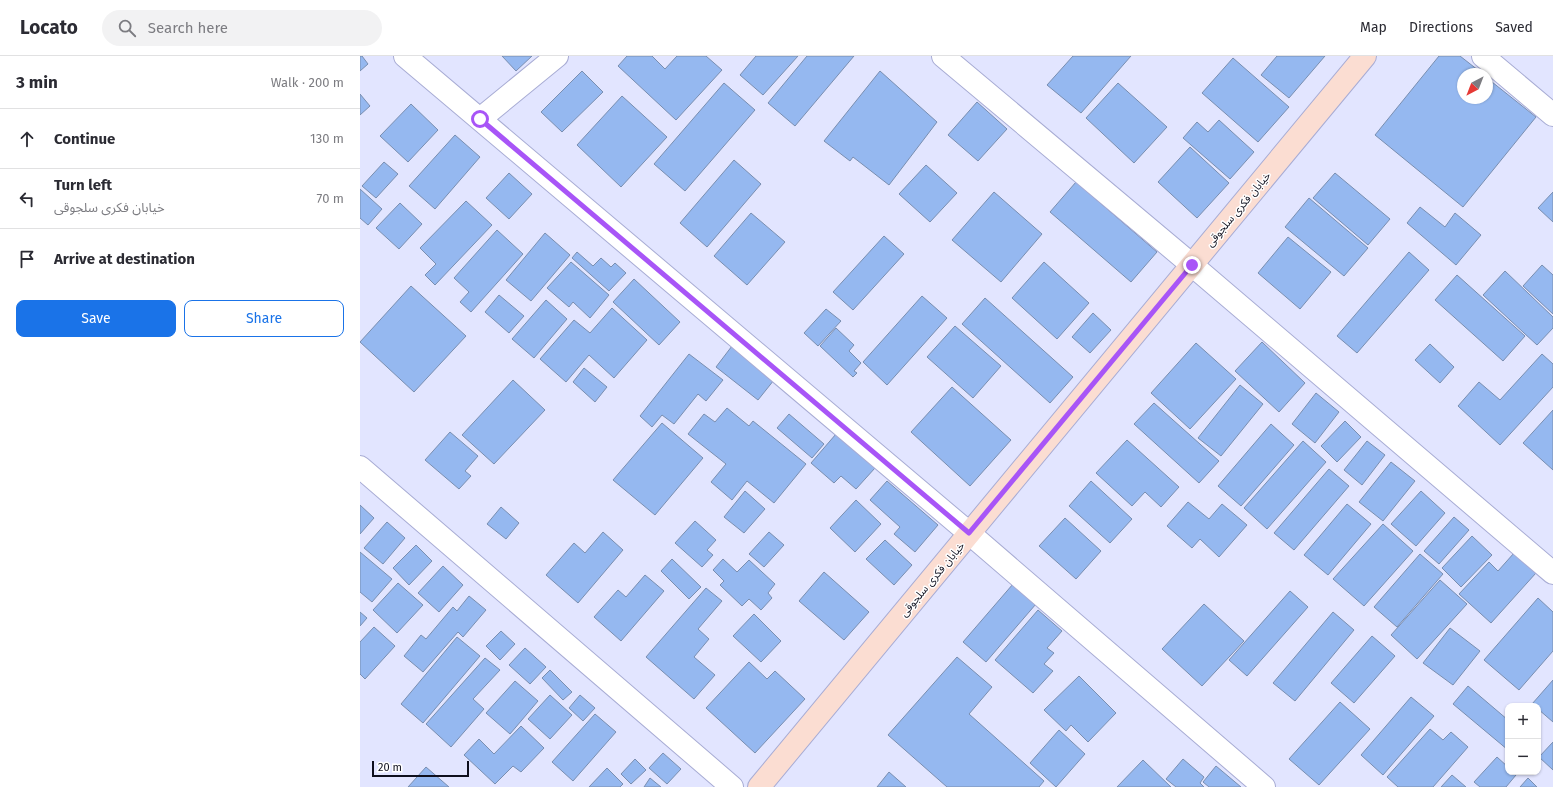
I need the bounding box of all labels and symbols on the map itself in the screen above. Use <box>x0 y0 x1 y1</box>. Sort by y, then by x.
north arrow <box>1457 68 1493 104</box>
route start <box>471 110 489 128</box>
street label: خیابان فکری سلجوقی <box>1203 169 1274 249</box>
route end <box>1183 256 1201 274</box>
street label: خیابان فکری سلجوقی <box>897 539 968 619</box>
scale bar <box>372 759 469 778</box>

